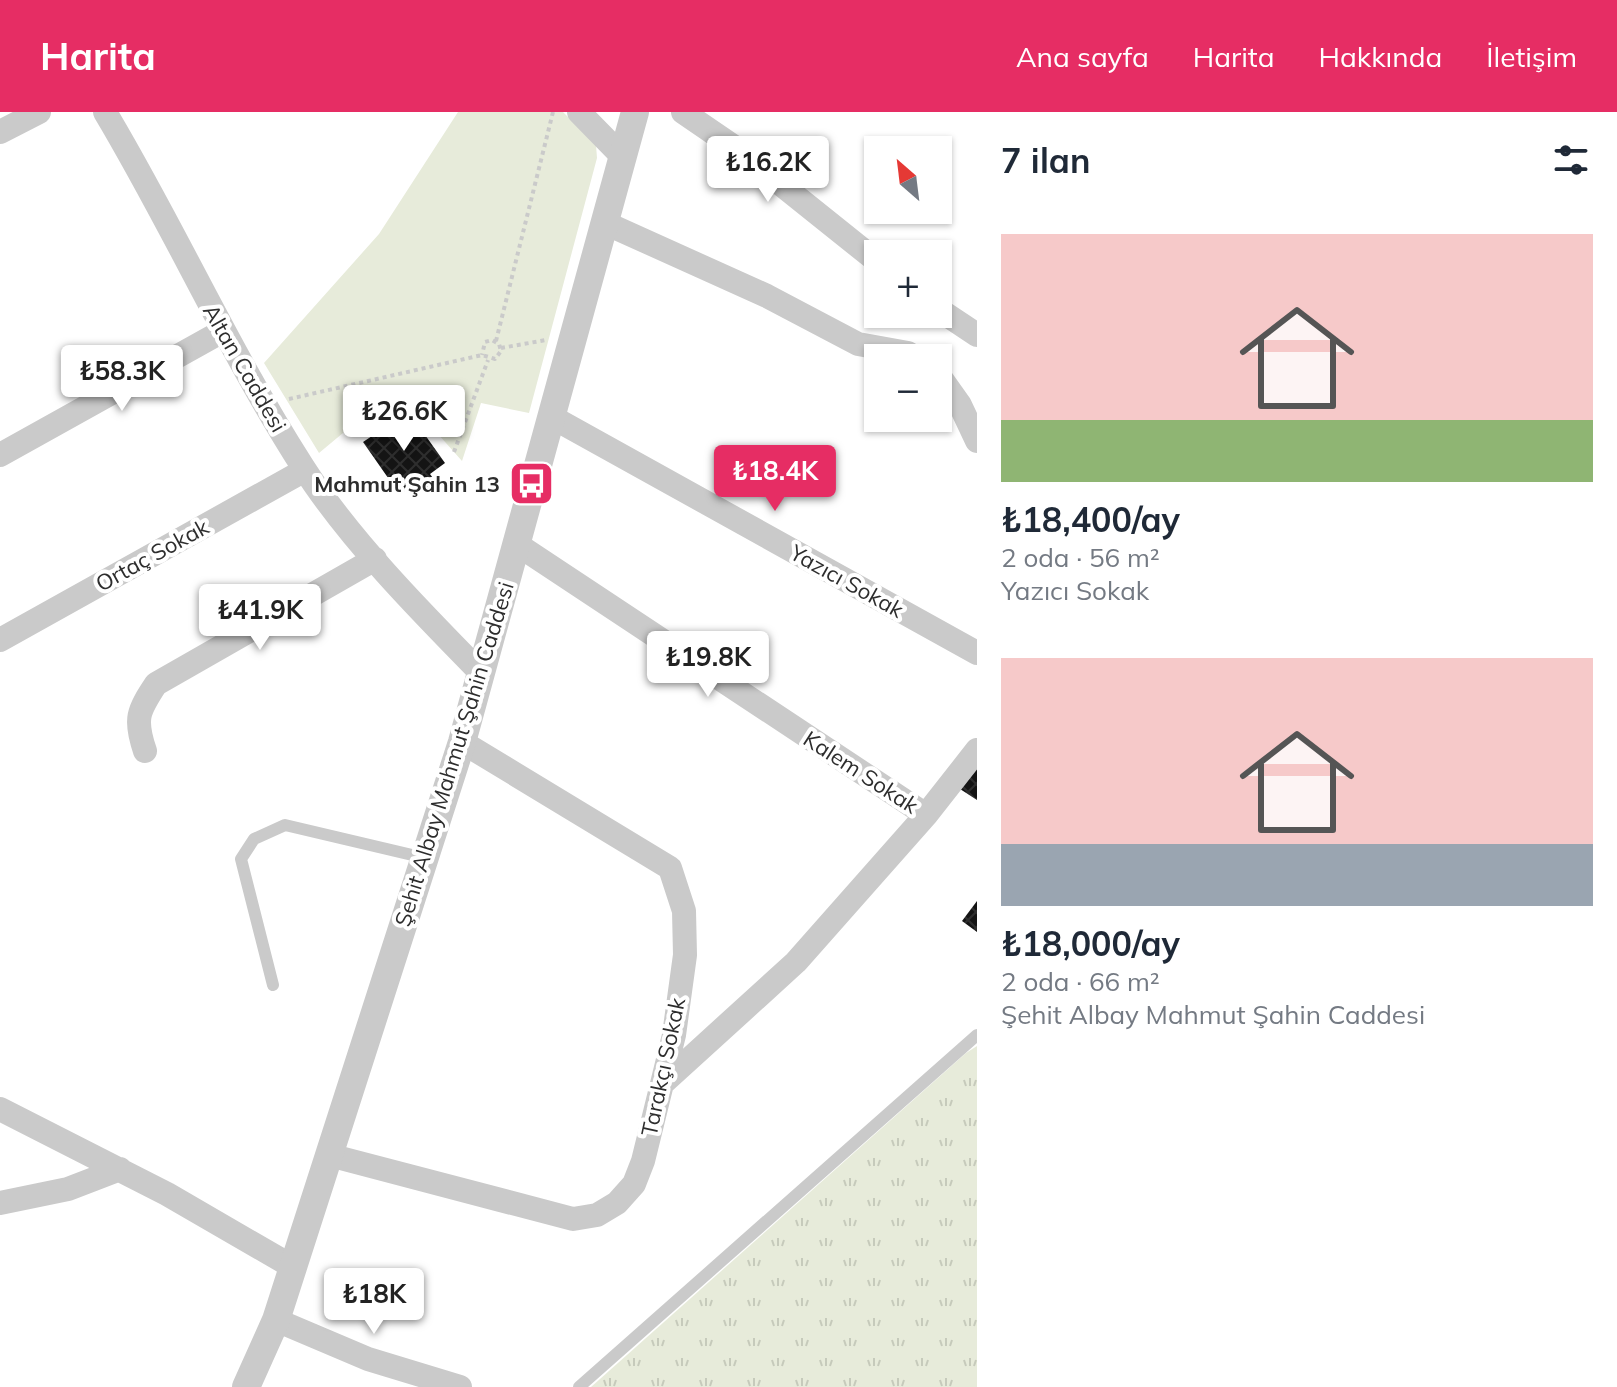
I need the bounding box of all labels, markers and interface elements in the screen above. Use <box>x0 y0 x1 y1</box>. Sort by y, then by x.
text: Harita <box>40 32 156 80</box>
text: Ana sayfa <box>1016 39 1149 74</box>
text: Harita <box>1193 39 1274 74</box>
text: Hakkında <box>1318 39 1442 74</box>
text: İletişim <box>1486 39 1577 74</box>
pin: ₺16.2K <box>703 136 833 204</box>
north arrow <box>864 136 952 224</box>
map controls <box>864 136 952 432</box>
icon: filters <box>1549 138 1593 182</box>
text: 7 ilan <box>1001 139 1090 182</box>
text: ₺16.2K <box>725 145 811 178</box>
button: + <box>864 240 952 328</box>
icon: home <box>1225 286 1369 430</box>
street label: Altan Caddesi <box>197 299 293 437</box>
button: − <box>864 344 952 432</box>
pin: ₺58.3K <box>57 345 187 413</box>
text: ₺58.3K <box>79 354 165 387</box>
pin: ₺26.6K <box>339 385 469 453</box>
text: ₺26.6K <box>361 394 447 427</box>
pin: ₺18.4K <box>710 445 840 513</box>
text: ₺18.4K <box>732 454 818 487</box>
bus stop icon: Mahmut Şahin 13 <box>507 460 555 508</box>
place label: Mahmut Şahin 13 <box>314 470 500 498</box>
text: ₺18,400/ay <box>1001 498 1180 541</box>
street label: Ortaç Sokak <box>91 512 214 598</box>
street label: Yazıcı Sokak <box>784 538 909 624</box>
text: 2 oda · 56 m² <box>1001 541 1160 574</box>
text: Yazıcı Sokak <box>1001 574 1149 607</box>
street label: Şehit Albay Mahmut Şahin Caddesi <box>388 578 520 930</box>
pin: ₺41.9K <box>195 584 325 652</box>
text: ₺41.9K <box>217 593 303 626</box>
pin: ₺19.8K <box>643 631 773 699</box>
text: ₺19.8K <box>665 640 751 673</box>
icon: home <box>1225 710 1369 854</box>
street label: Kalem Sokak <box>798 724 924 820</box>
text: ₺18,000/ay <box>1001 922 1180 965</box>
text: 2 oda · 66 m² <box>1001 965 1160 998</box>
street label: Tarakçı Sokak <box>635 995 691 1139</box>
text: Şehit Albay Mahmut Şahin Caddesi <box>1001 998 1425 1031</box>
pin: ₺18K <box>327 1268 421 1336</box>
text: ₺18K <box>342 1277 406 1310</box>

